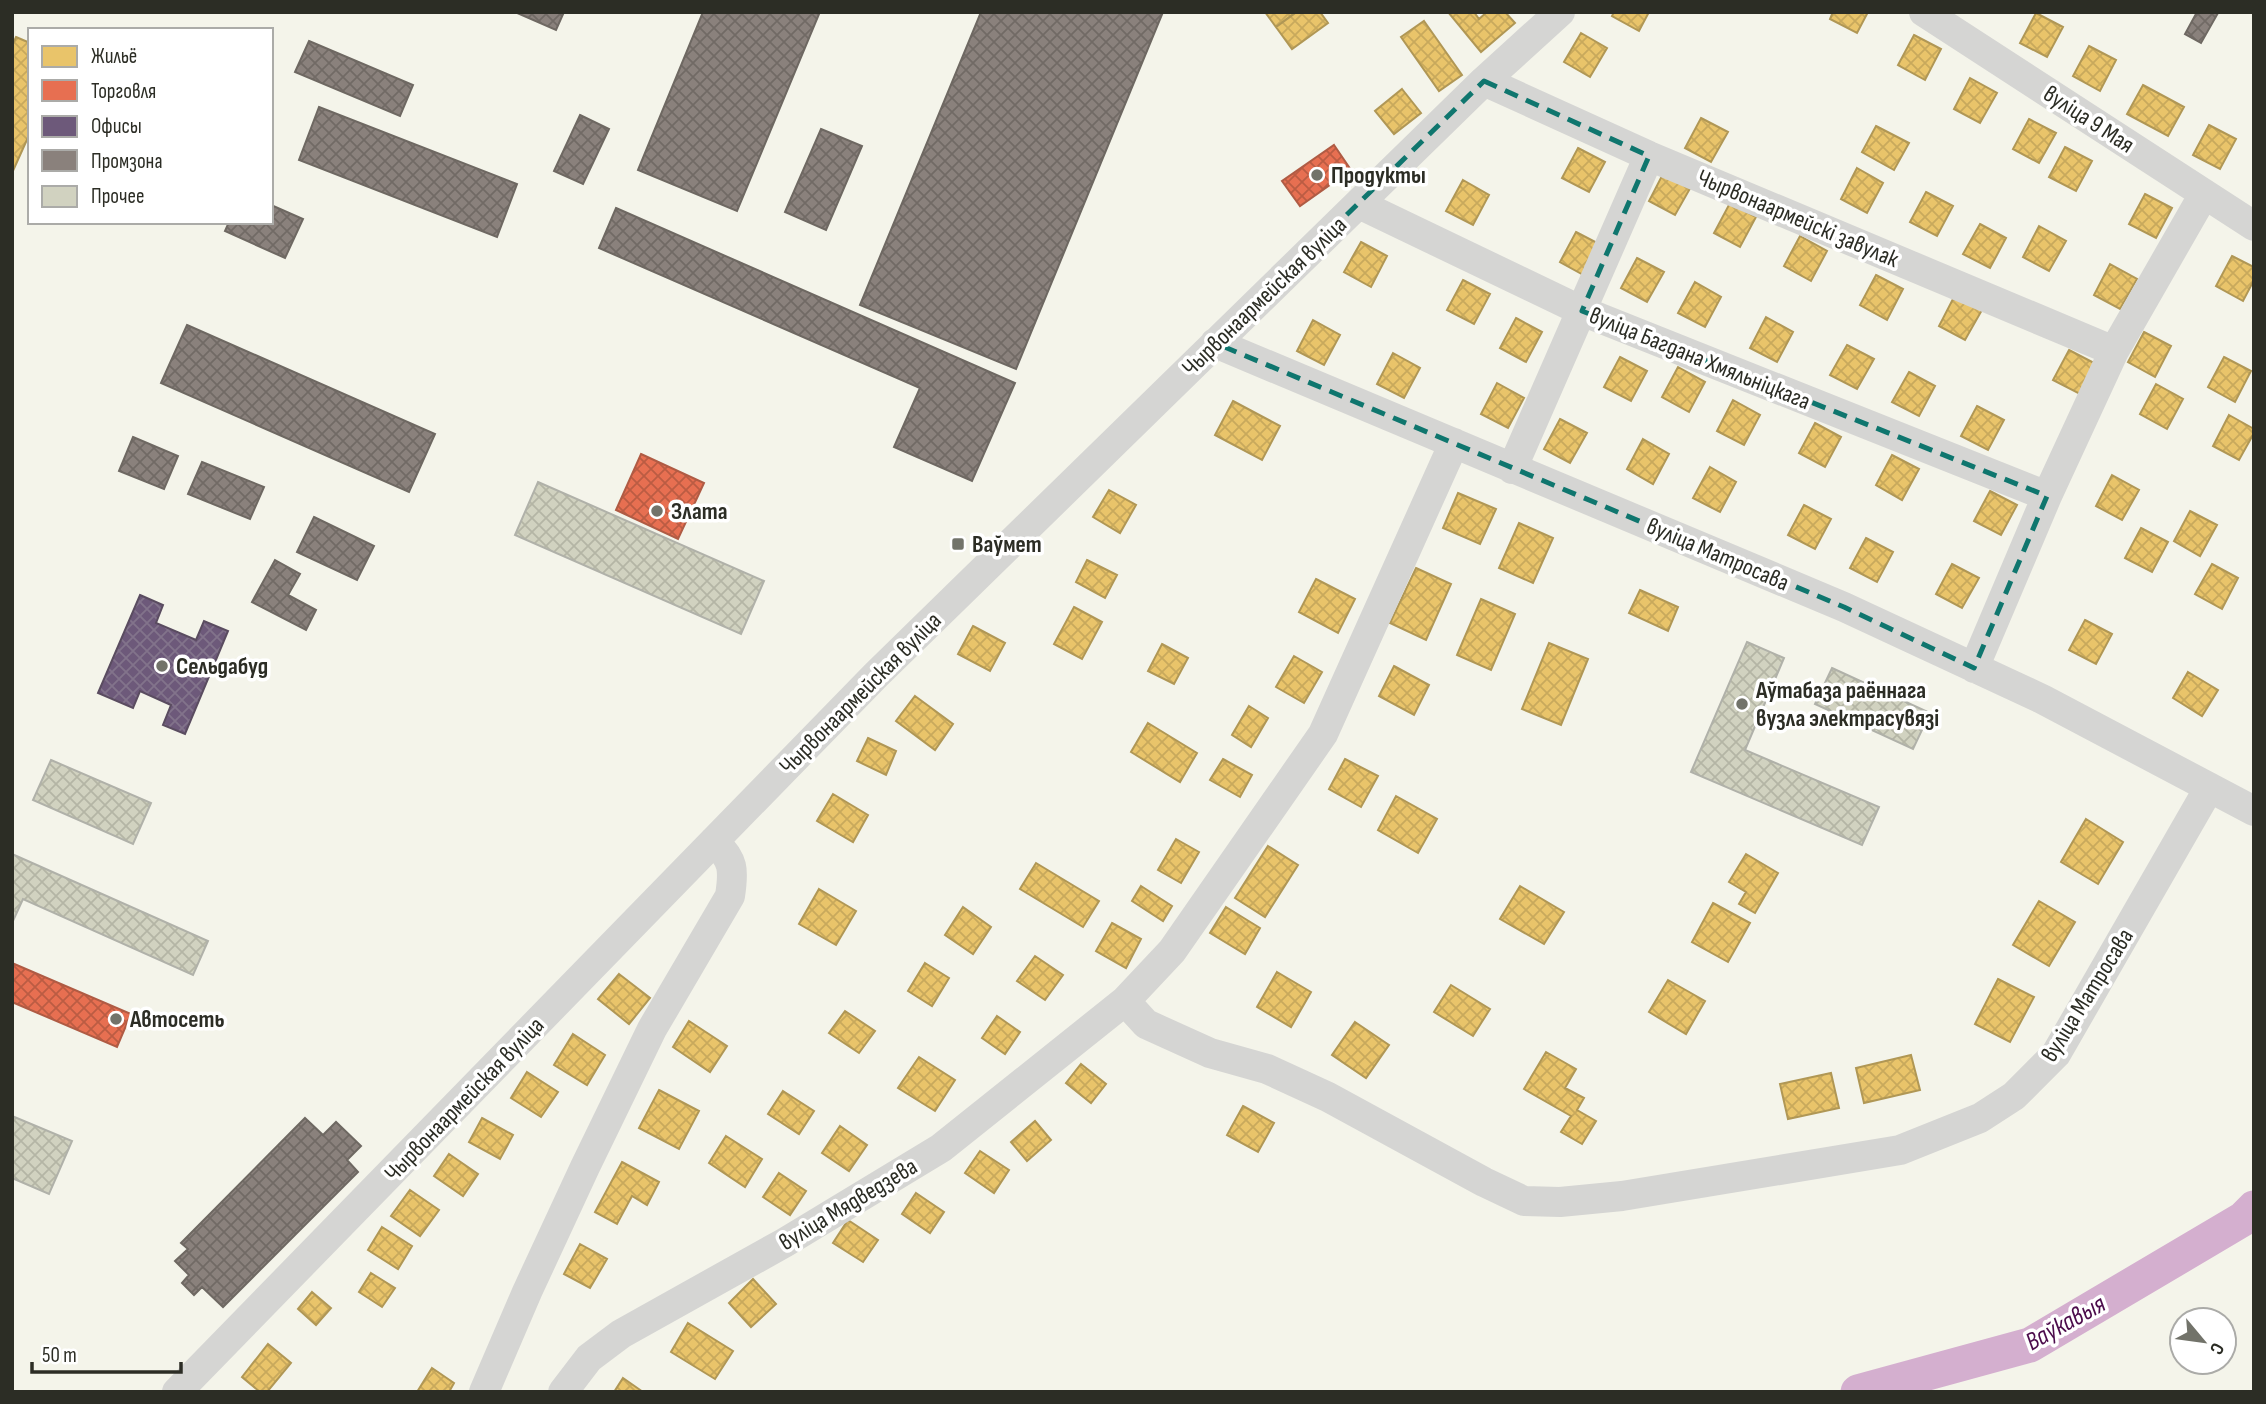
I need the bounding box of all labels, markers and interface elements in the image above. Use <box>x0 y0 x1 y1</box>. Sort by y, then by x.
legend <box>28 28 273 224</box>
text: Жильё <box>91 44 137 69</box>
text: Торговля <box>91 79 156 104</box>
street label: вуліца 9 Мая <box>2038 79 2140 160</box>
text: Офисы <box>91 114 142 139</box>
text: Промзона <box>91 149 162 174</box>
place label: Продукты <box>1331 161 1426 190</box>
street label: Чырвонаармейскі завулак <box>1693 163 1904 274</box>
marker: Продукты <box>1309 167 1325 183</box>
text: Прочее <box>91 184 144 209</box>
street label: Чырвонаармейская вуліца <box>1176 210 1353 382</box>
street label: вуліца Багдана Хмяльніцкага <box>1585 301 1815 416</box>
place label: Злата <box>671 497 728 526</box>
marker: Злата <box>649 503 665 519</box>
street label: вуліца Матросава <box>1642 511 1793 597</box>
place label: Ваўмет <box>972 530 1042 559</box>
marker: Ваўмет <box>950 536 966 552</box>
street label: Чырвонаармейская вуліца <box>773 606 948 781</box>
place label: Сельдабуд <box>176 652 268 681</box>
marker: Сельдабуд <box>154 658 170 674</box>
place label: Аўтабаза раённага вузла электрасувязі <box>1755 676 1939 733</box>
marker: Аўтабаза раённага вузла электрасувязі <box>1734 696 1750 712</box>
street label: вуліца Матросава <box>2035 923 2140 1067</box>
place label: Автосеть <box>129 1005 224 1034</box>
marker: Автосеть <box>108 1011 124 1027</box>
street label: Чырвонаармейская вуліца <box>378 1011 550 1188</box>
street label: вуліца Мядведзева <box>774 1152 923 1257</box>
water label: Ваўкавыя <box>2020 1289 2111 1358</box>
north arrow <box>2168 1306 2238 1376</box>
scale bar <box>32 1330 180 1374</box>
text: С <box>2204 1339 2229 1359</box>
text: 50 m <box>42 1343 77 1368</box>

